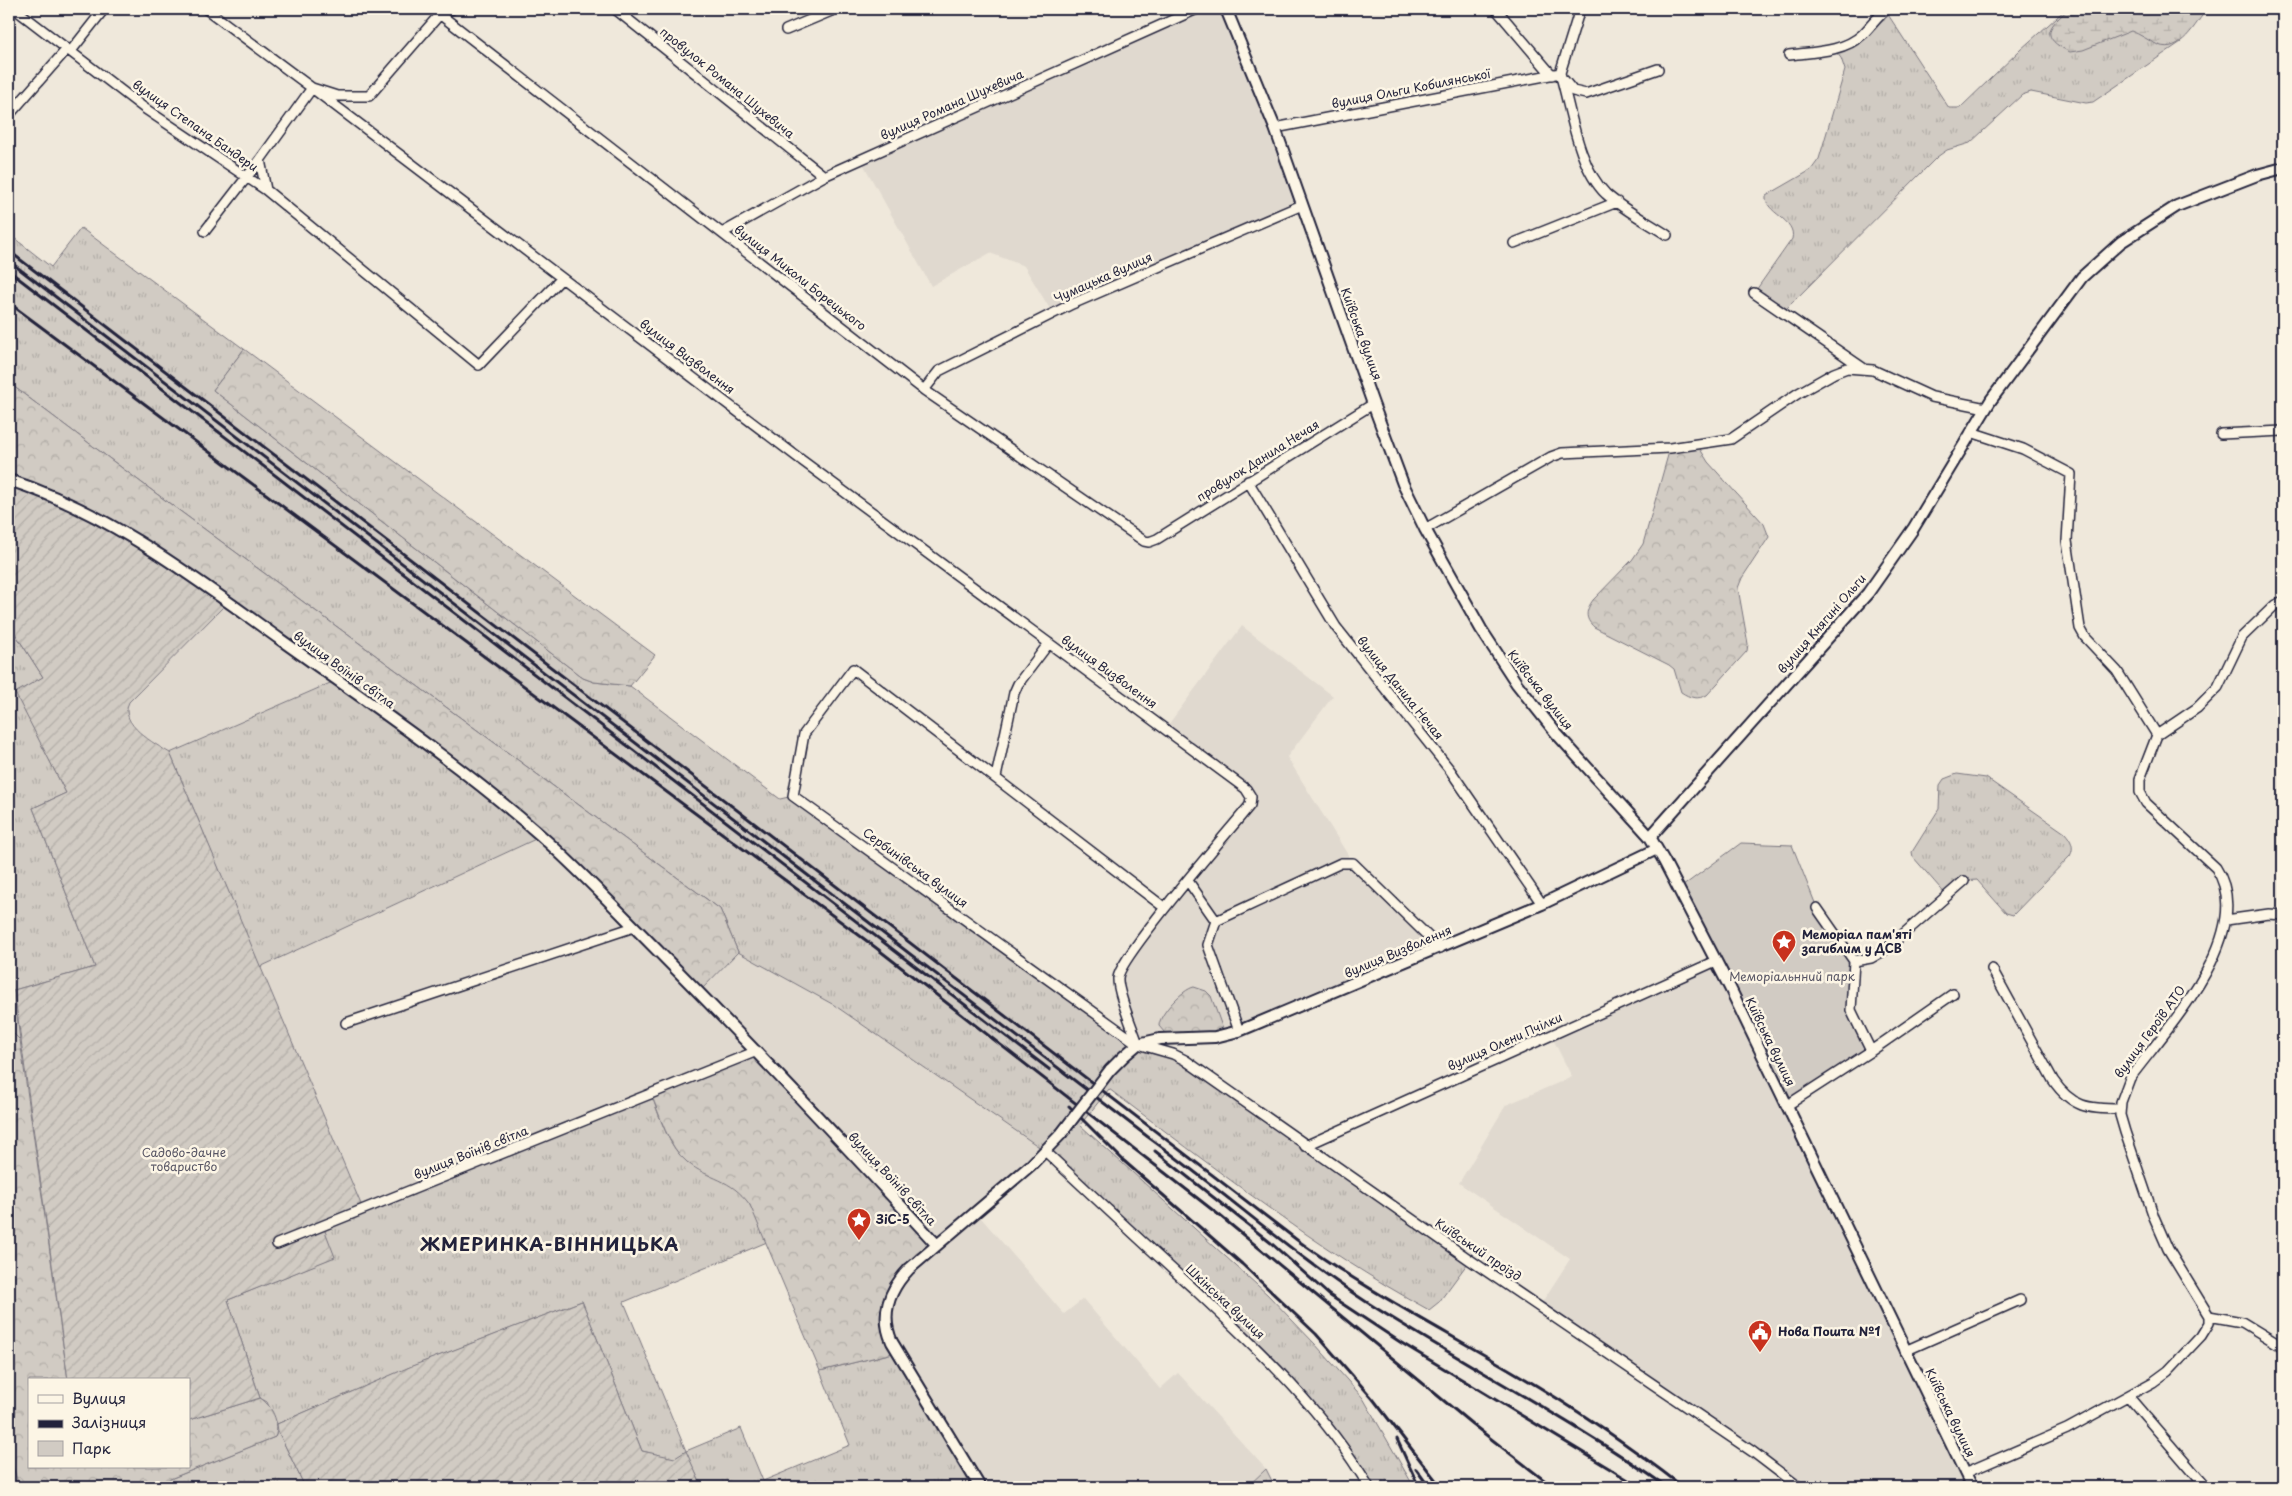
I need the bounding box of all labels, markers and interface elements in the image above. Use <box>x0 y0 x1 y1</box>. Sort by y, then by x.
street label: провулок Романа Шухевича <box>657 22 799 142</box>
street label: вулиця Романа Шухевича <box>877 64 1026 144</box>
street label: вулиця Ольги Кобилянської <box>1330 64 1492 112</box>
street label: вулиця Степана Бандери <box>129 75 262 175</box>
street label: вулиця Миколи Борецького <box>731 220 871 335</box>
street label: Чумацька вулиця <box>1050 247 1155 307</box>
street label: Київська вулиця <box>1337 285 1387 382</box>
street label: вулиця Визволення <box>636 314 739 398</box>
street label: провулок Данила Нечая <box>1193 415 1322 505</box>
street label: вулиця Княгині Ольги <box>1773 570 1870 677</box>
street label: вулиця Воїнів світла <box>290 626 399 713</box>
street label: вулиця Визволення <box>1058 630 1161 712</box>
street label: вулиця Данила Нечая <box>1353 632 1448 743</box>
street label: Київська вулиця <box>1504 646 1578 733</box>
street label: Сербинівська вулиця <box>859 823 972 912</box>
street label: вулиця Визволення <box>1341 920 1454 982</box>
place label: Меморіал пам'яті загиблим у ДСВ <box>1801 925 1912 957</box>
place icon: Меморіал пам'яті загиблим у ДСВ <box>1771 929 1797 963</box>
park label: Меморіальнний парк <box>1729 967 1856 985</box>
street label: вулиця Героїв АТО <box>2109 981 2189 1081</box>
street label: Київська вулиця <box>1741 994 1800 1089</box>
street label: вулиця Олени Пчілки <box>1444 1008 1565 1075</box>
street label: вулиця Воїнів світла <box>411 1121 531 1183</box>
street label: вулиця Воїнів світла <box>845 1128 941 1229</box>
park label: Садово-дачне товариство <box>142 1143 226 1175</box>
place icon: ЗіС-5 <box>846 1207 872 1241</box>
place label: ЗіС-5 <box>875 1210 910 1228</box>
street label: Київський проїзд <box>1432 1214 1525 1285</box>
district label: ЖМЕРИНКА-ВІННИЦЬКА <box>420 1230 679 1257</box>
street label: Шкінська вулиця <box>1182 1260 1269 1343</box>
public building icon: Нова Пошта №1 <box>1747 1319 1773 1353</box>
place label: Нова Пошта №1 <box>1778 1322 1881 1340</box>
street label: Київська вулиця <box>1921 1365 1980 1460</box>
legend <box>28 1378 190 1468</box>
text: Вулиця <box>72 1386 126 1409</box>
text: Залізниця <box>71 1410 146 1433</box>
text: Парк <box>72 1436 111 1459</box>

